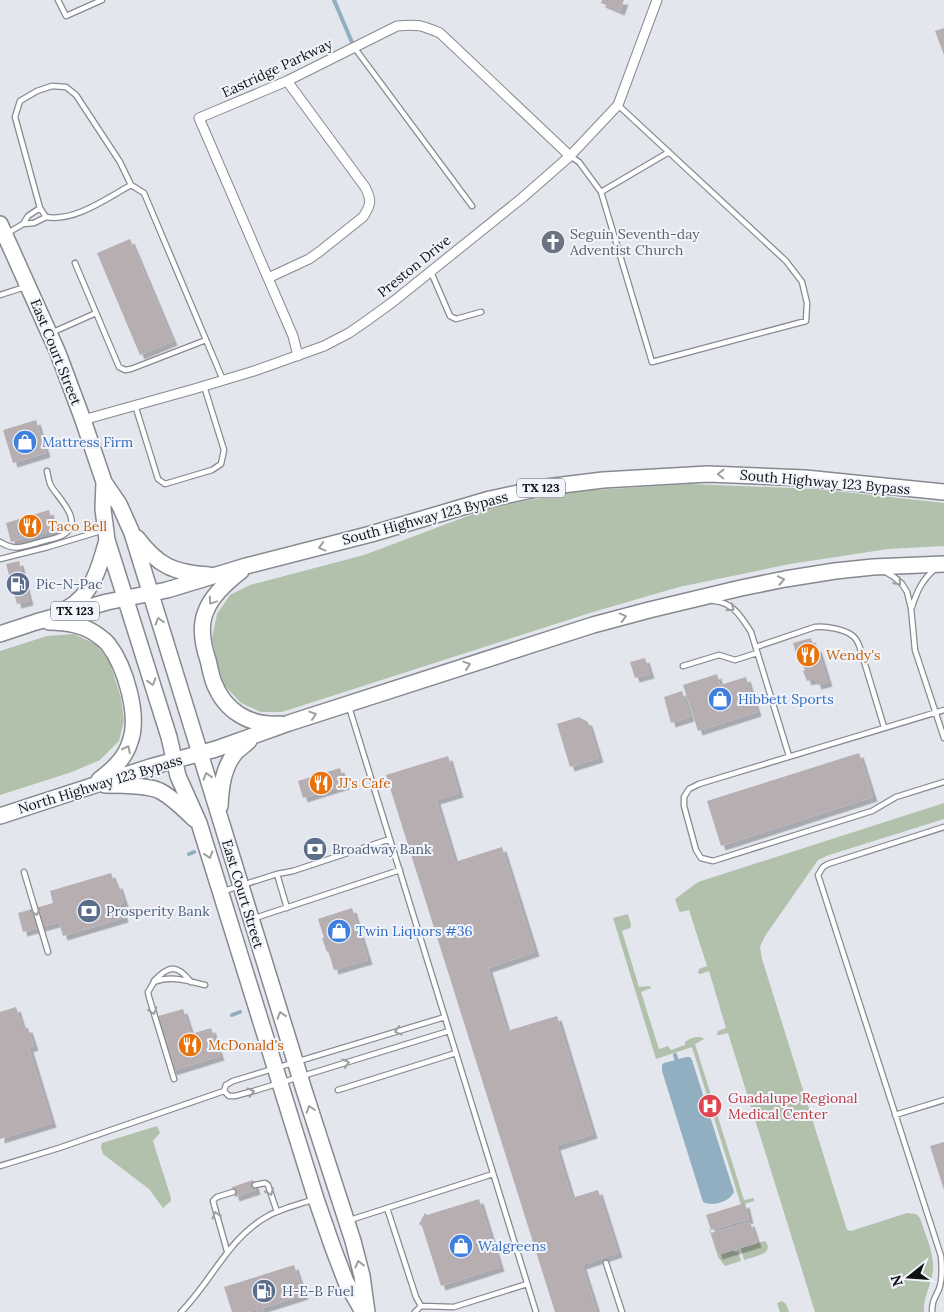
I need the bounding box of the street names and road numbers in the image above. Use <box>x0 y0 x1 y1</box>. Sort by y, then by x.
street label: Eastridge Parkway <box>219 34 336 101</box>
street label: Preston Drive <box>374 231 455 301</box>
street label: East Court Street <box>27 296 86 408</box>
street label: South Highway 123 Bypass <box>739 466 911 498</box>
road number: TX 123 <box>517 478 565 498</box>
street label: South Highway 123 Bypass <box>340 487 510 549</box>
road number: TX 123 <box>51 602 99 620</box>
street label: North Highway 123 Bypass <box>16 750 184 818</box>
street label: East Court Street <box>218 837 268 951</box>

